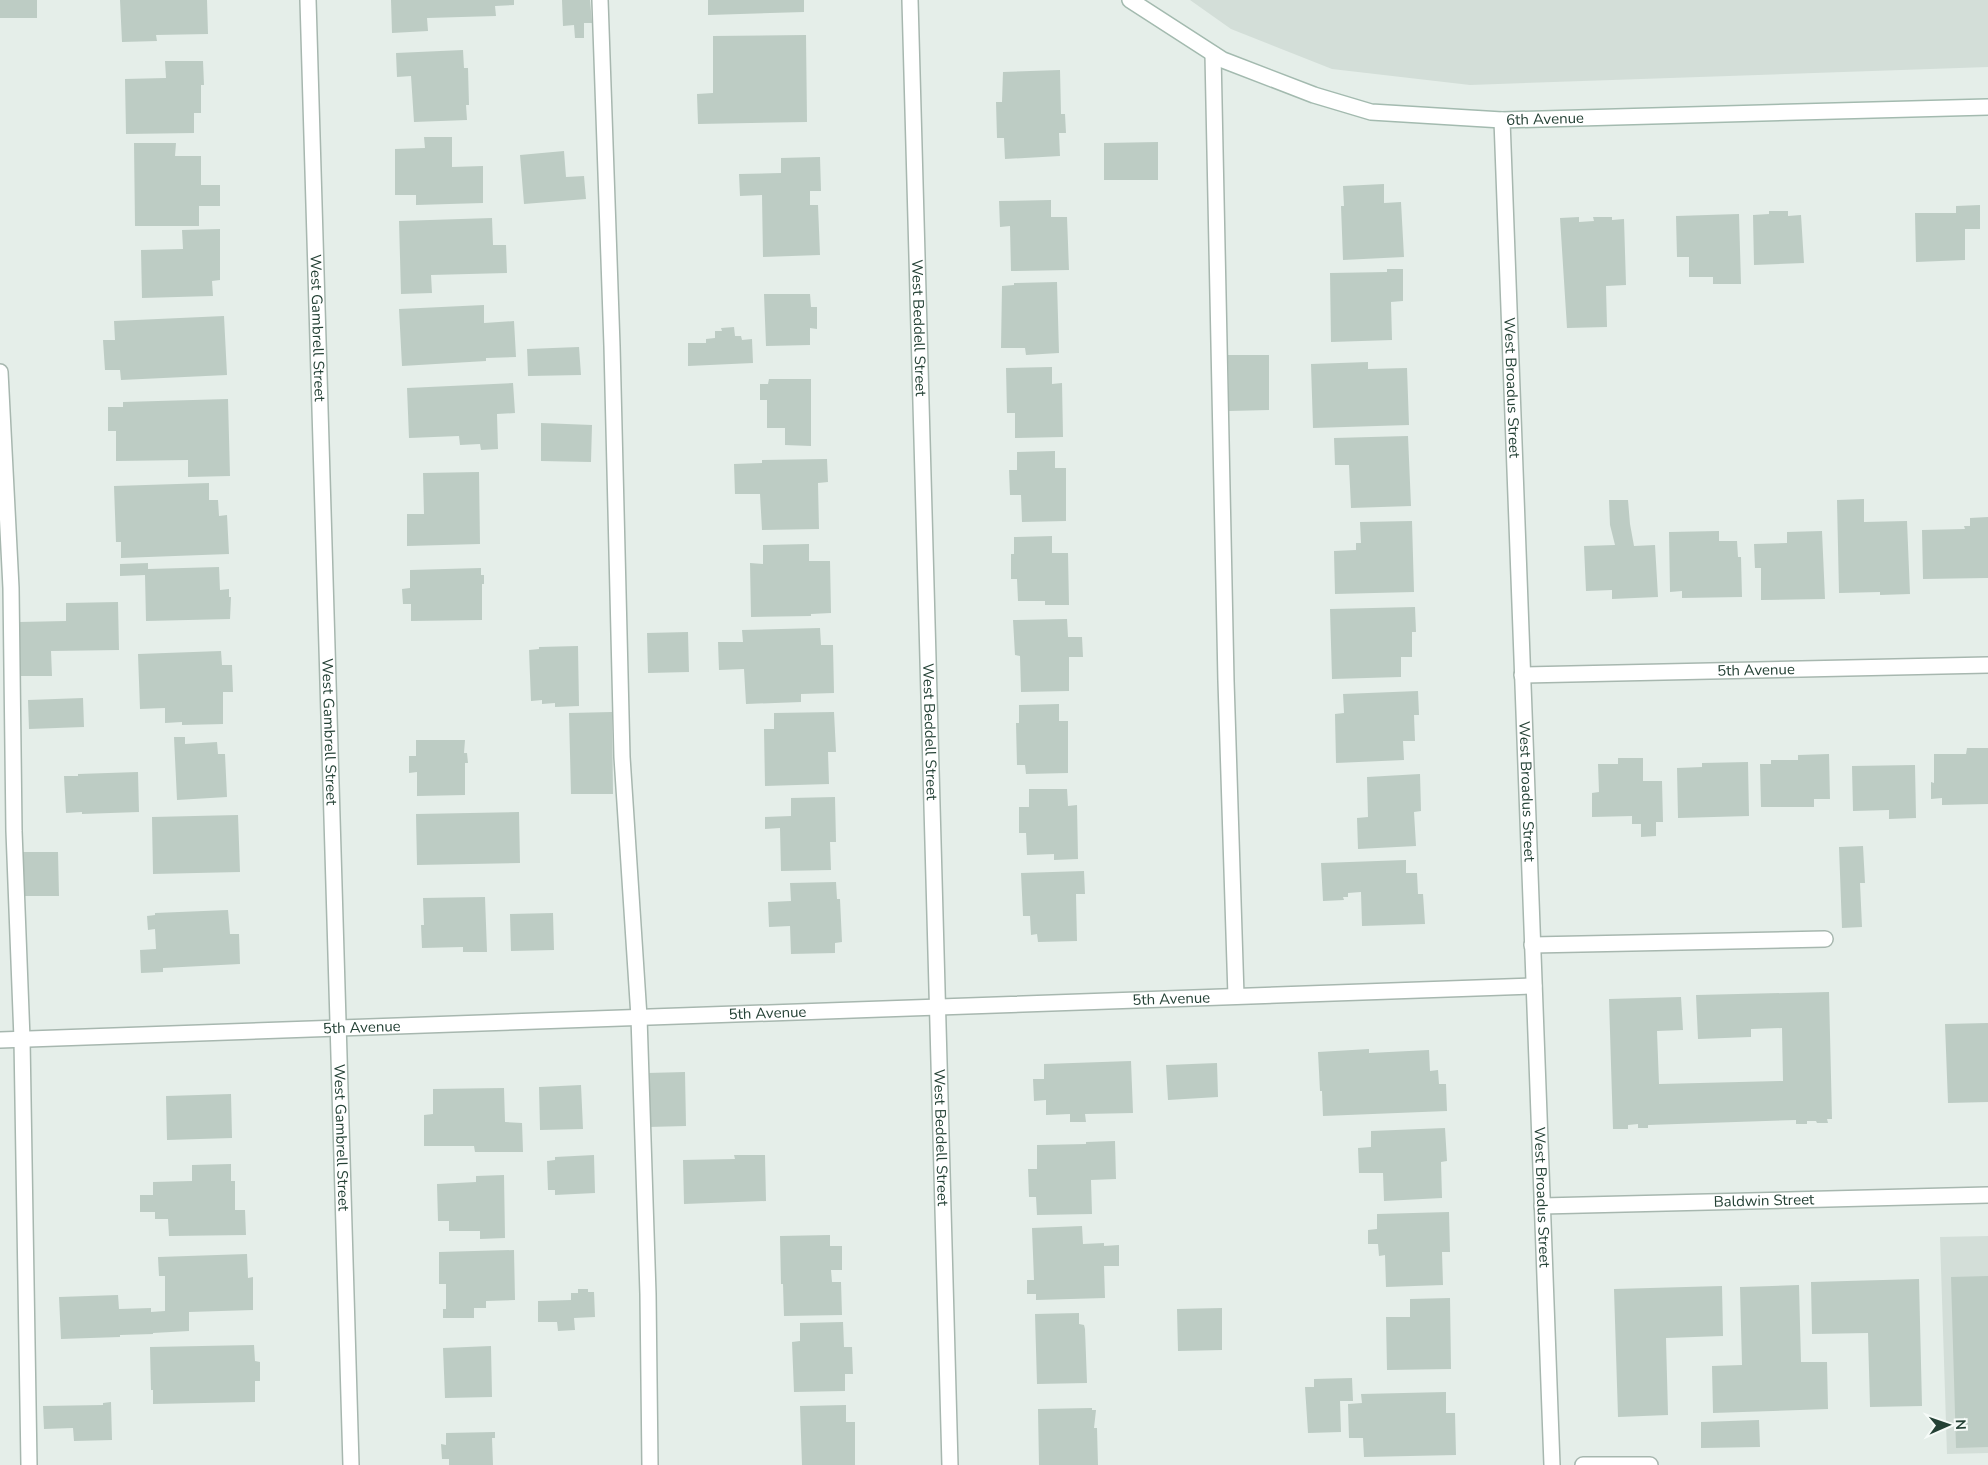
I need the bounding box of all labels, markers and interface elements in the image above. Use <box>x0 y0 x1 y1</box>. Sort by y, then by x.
street label: 6th Avenue <box>1506 108 1584 130</box>
street label: West Gambrell Street <box>305 254 330 403</box>
street label: West Beddell Street <box>907 259 931 397</box>
street label: West Broadus Street <box>1499 317 1525 459</box>
street label: West Gambrell Street <box>317 658 342 806</box>
street label: 5th Avenue <box>1717 659 1795 681</box>
street label: West Beddell Street <box>918 663 942 801</box>
street label: West Broadus Street <box>1514 721 1540 863</box>
street label: 5th Avenue <box>1132 987 1211 1010</box>
street label: 5th Avenue <box>728 1002 807 1024</box>
street label: 5th Avenue <box>323 1016 401 1039</box>
street label: West Gambrell Street <box>329 1064 354 1212</box>
street label: West Beddell Street <box>929 1069 953 1207</box>
street label: West Broadus Street <box>1529 1127 1555 1269</box>
street label: Baldwin Street <box>1713 1189 1815 1212</box>
north arrow <box>1923 1400 1973 1450</box>
text: N <box>1951 1419 1970 1430</box>

